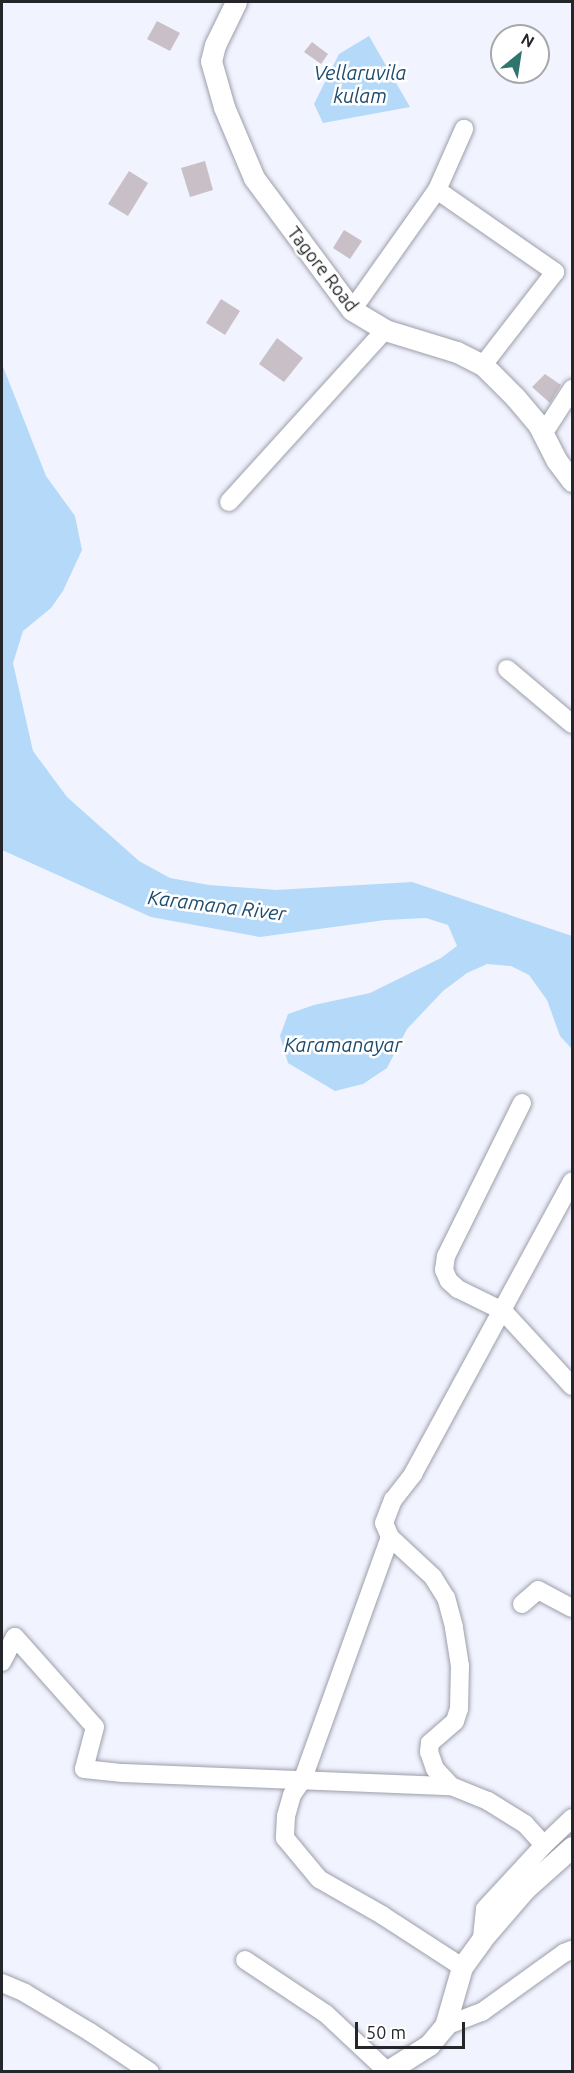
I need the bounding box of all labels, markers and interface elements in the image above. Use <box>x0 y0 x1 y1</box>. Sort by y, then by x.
north arrow <box>490 24 550 84</box>
text: N <box>518 29 538 51</box>
water label: Vellaruvila kulam <box>314 60 406 107</box>
street label: Tagore Road <box>283 222 363 316</box>
water label: Karamana River <box>146 885 288 925</box>
water label: Karamanayar <box>284 1032 402 1056</box>
scale bar <box>358 2010 468 2048</box>
text: 50 m <box>366 2022 406 2042</box>

